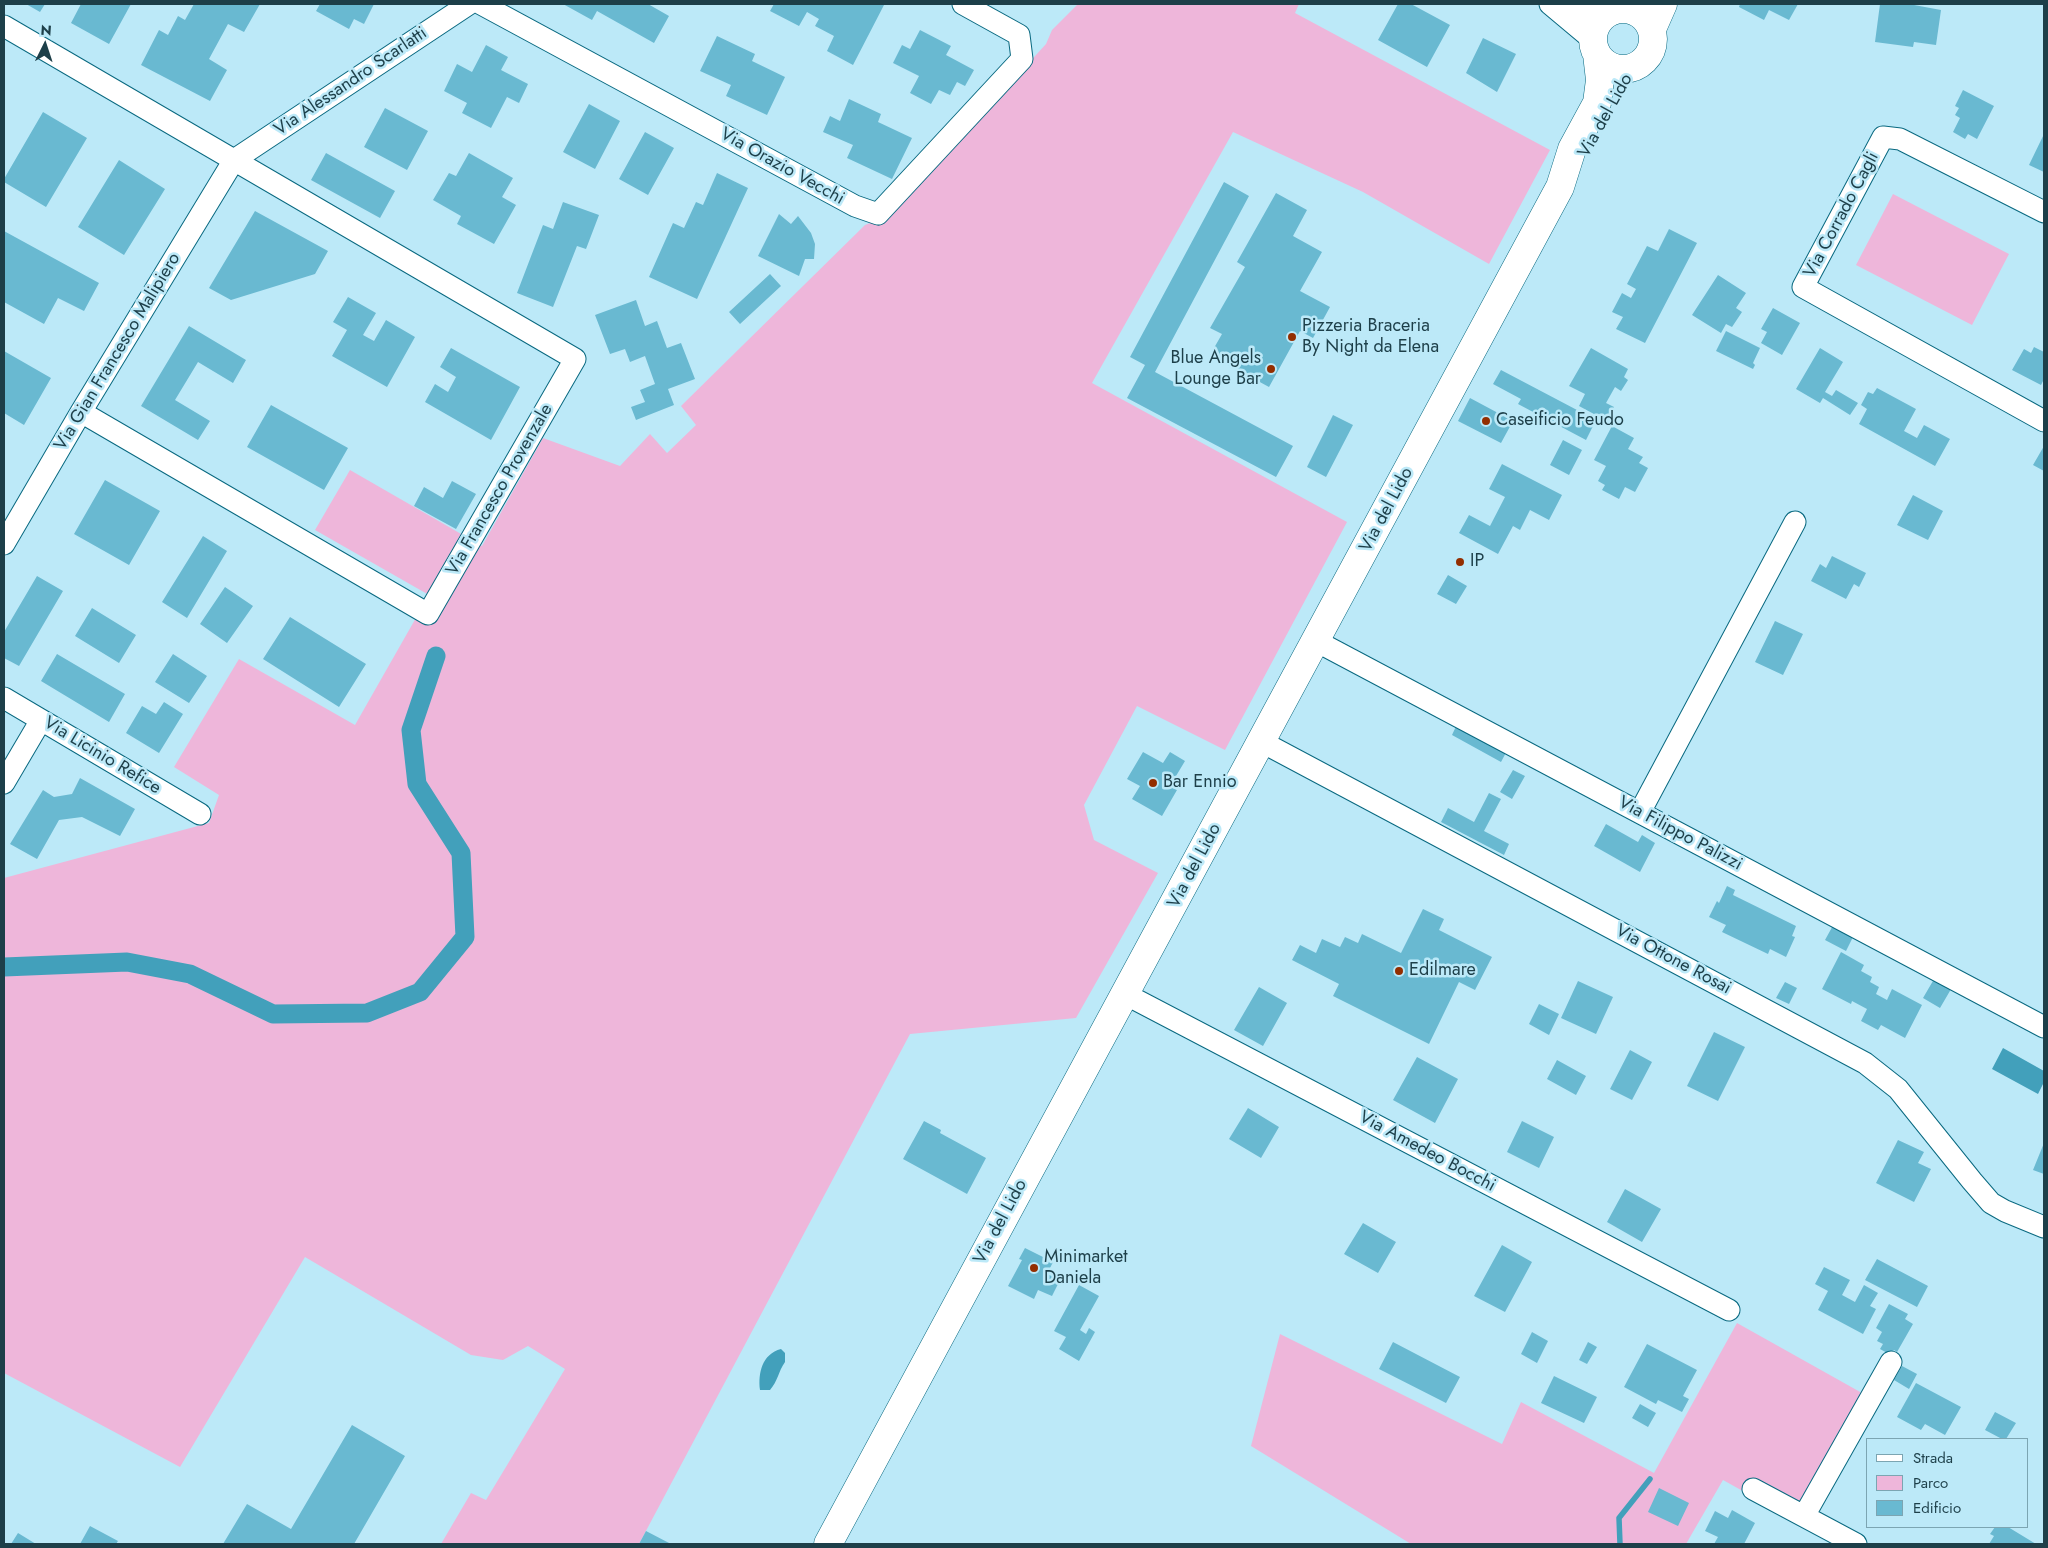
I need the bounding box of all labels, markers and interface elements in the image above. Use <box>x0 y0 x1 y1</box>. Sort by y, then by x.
north arrow <box>20 20 70 70</box>
text: N <box>40 20 52 40</box>
street label: Via Alessandro Scarlatti <box>271 23 431 141</box>
street label: Via del Lido <box>1574 70 1638 162</box>
street label: Via Orazio Vecchi <box>716 124 848 210</box>
street label: Via Corrado Cagli <box>1800 148 1884 282</box>
street label: Via Gian Francesco Malipiero <box>50 249 186 455</box>
place label: Pizzeria Braceria By Night da Elena <box>1302 316 1439 358</box>
marker: Pizzeria Braceria By Night da Elena <box>1286 331 1298 343</box>
place label: Blue Angels Lounge Bar <box>1170 348 1261 390</box>
marker: Blue Angels Lounge Bar <box>1265 363 1277 375</box>
street label: Via Francesco Provenzale <box>442 401 558 579</box>
place label: Caseificio Feudo <box>1496 410 1624 432</box>
marker: Caseificio Feudo <box>1480 415 1492 427</box>
street label: Via del Lido <box>1356 464 1418 556</box>
place label: IP <box>1470 551 1484 573</box>
marker: IP <box>1454 556 1466 568</box>
street label: Via Licinio Refice <box>39 712 165 800</box>
place label: Bar Ennio <box>1163 772 1237 794</box>
marker: Bar Ennio <box>1147 777 1159 789</box>
street label: Via Filippo Palizzi <box>1614 792 1746 876</box>
street label: Via del Lido <box>1164 820 1226 912</box>
street label: Via Ottone Rosai <box>1611 920 1735 1000</box>
place label: Edilmare <box>1409 960 1476 982</box>
marker: Edilmare <box>1393 965 1405 977</box>
street label: Via Amedeo Bocchi <box>1355 1107 1499 1197</box>
street label: Via del Lido <box>970 1176 1032 1268</box>
place label: Minimarket Daniela <box>1044 1247 1128 1290</box>
marker: Minimarket Daniela <box>1028 1262 1040 1274</box>
legend <box>1866 1438 2028 1528</box>
text: Strada <box>1913 1447 1953 1469</box>
text: Parco <box>1913 1472 1948 1494</box>
text: Edificio <box>1913 1497 1961 1519</box>

